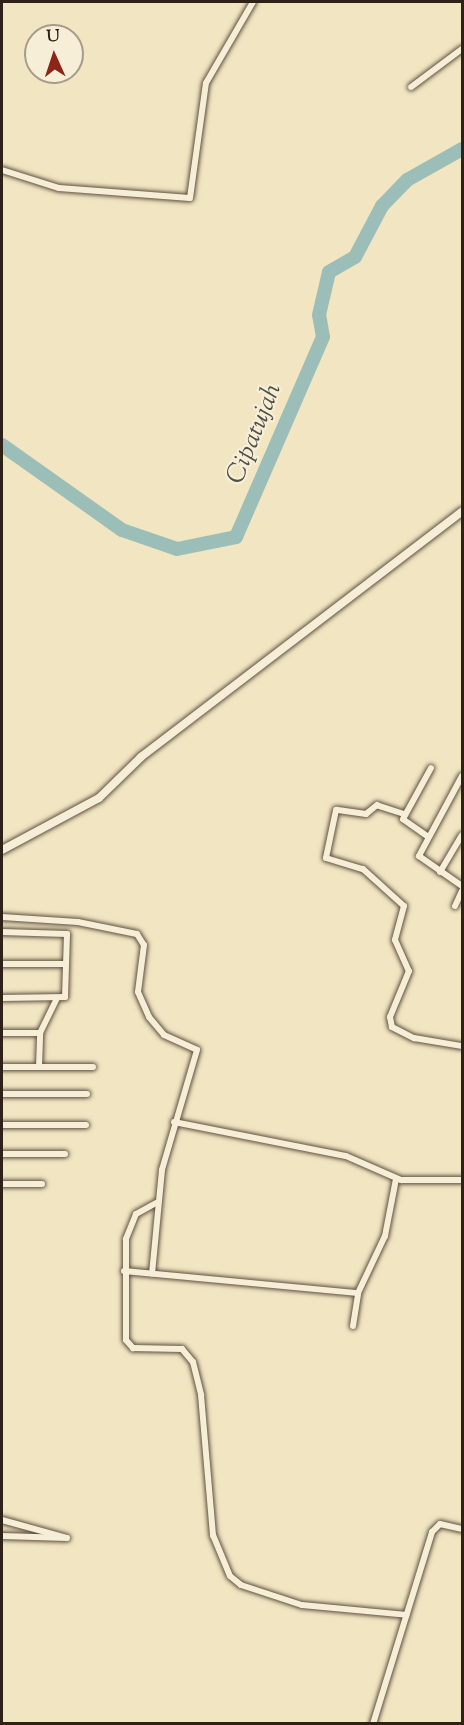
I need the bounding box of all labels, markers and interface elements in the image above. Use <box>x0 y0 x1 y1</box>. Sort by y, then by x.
north arrow <box>24 24 84 84</box>
text: U <box>46 26 60 49</box>
water label: Cipatujah <box>221 379 289 489</box>

